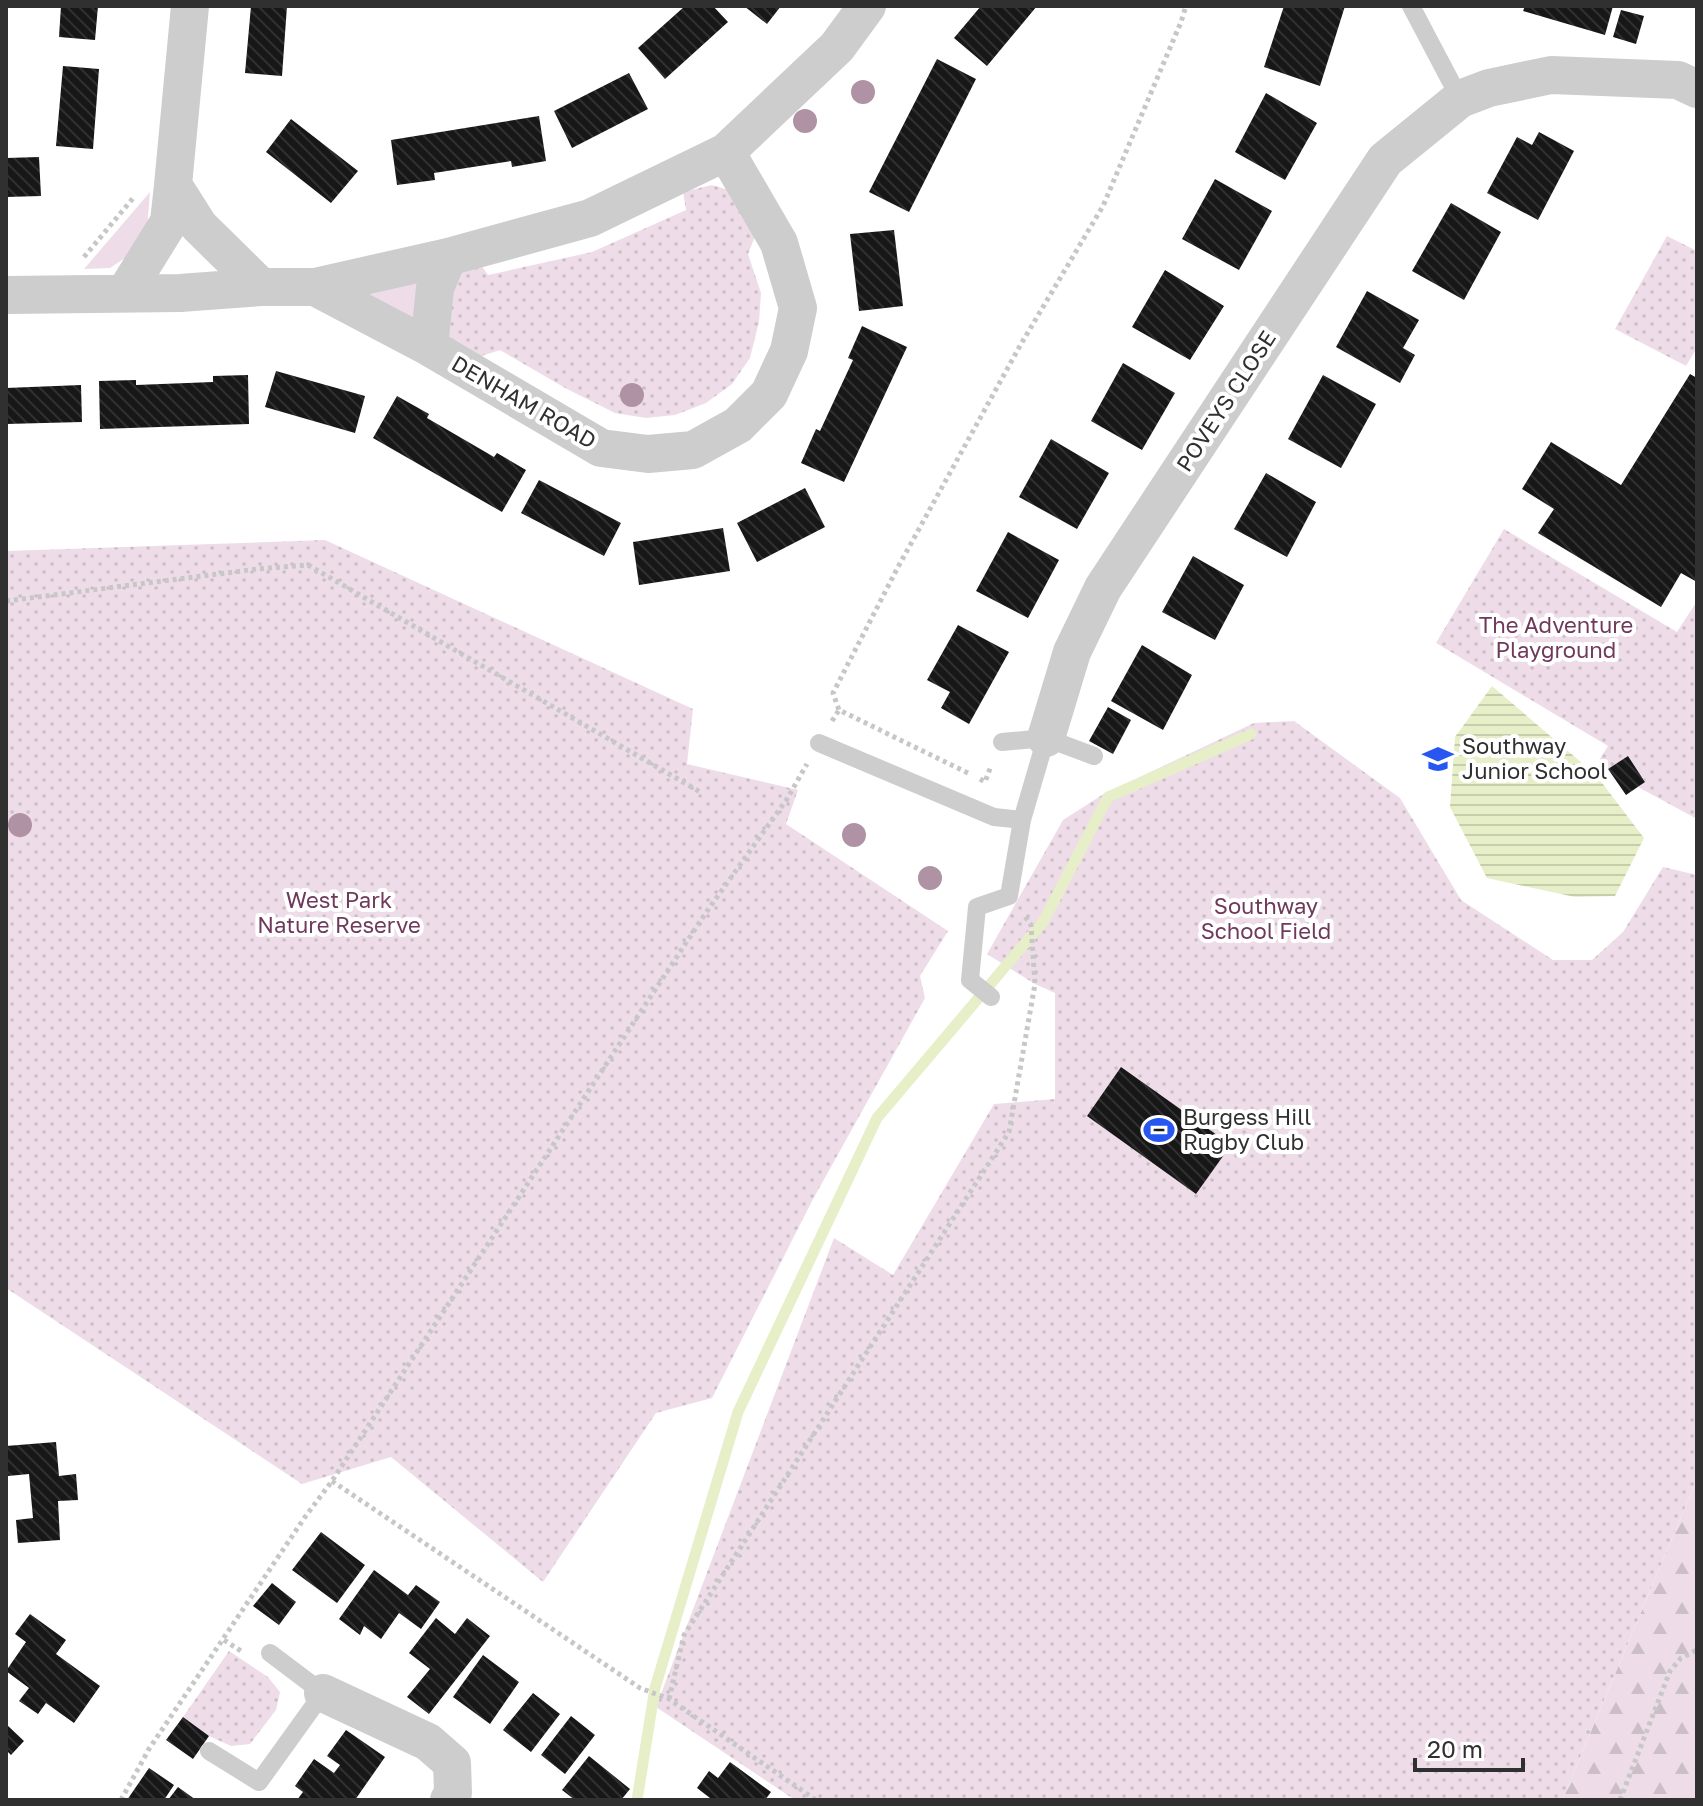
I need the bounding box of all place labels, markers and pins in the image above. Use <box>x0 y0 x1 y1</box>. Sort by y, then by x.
place label: Southway Junior School <box>1462 732 1607 784</box>
school or university icon: Southway Junior School <box>1421 742 1455 776</box>
place label: Burgess Hill Rugby Club <box>1183 1103 1311 1155</box>
sports icon: Burgess Hill Rugby Club <box>1142 1113 1176 1147</box>

